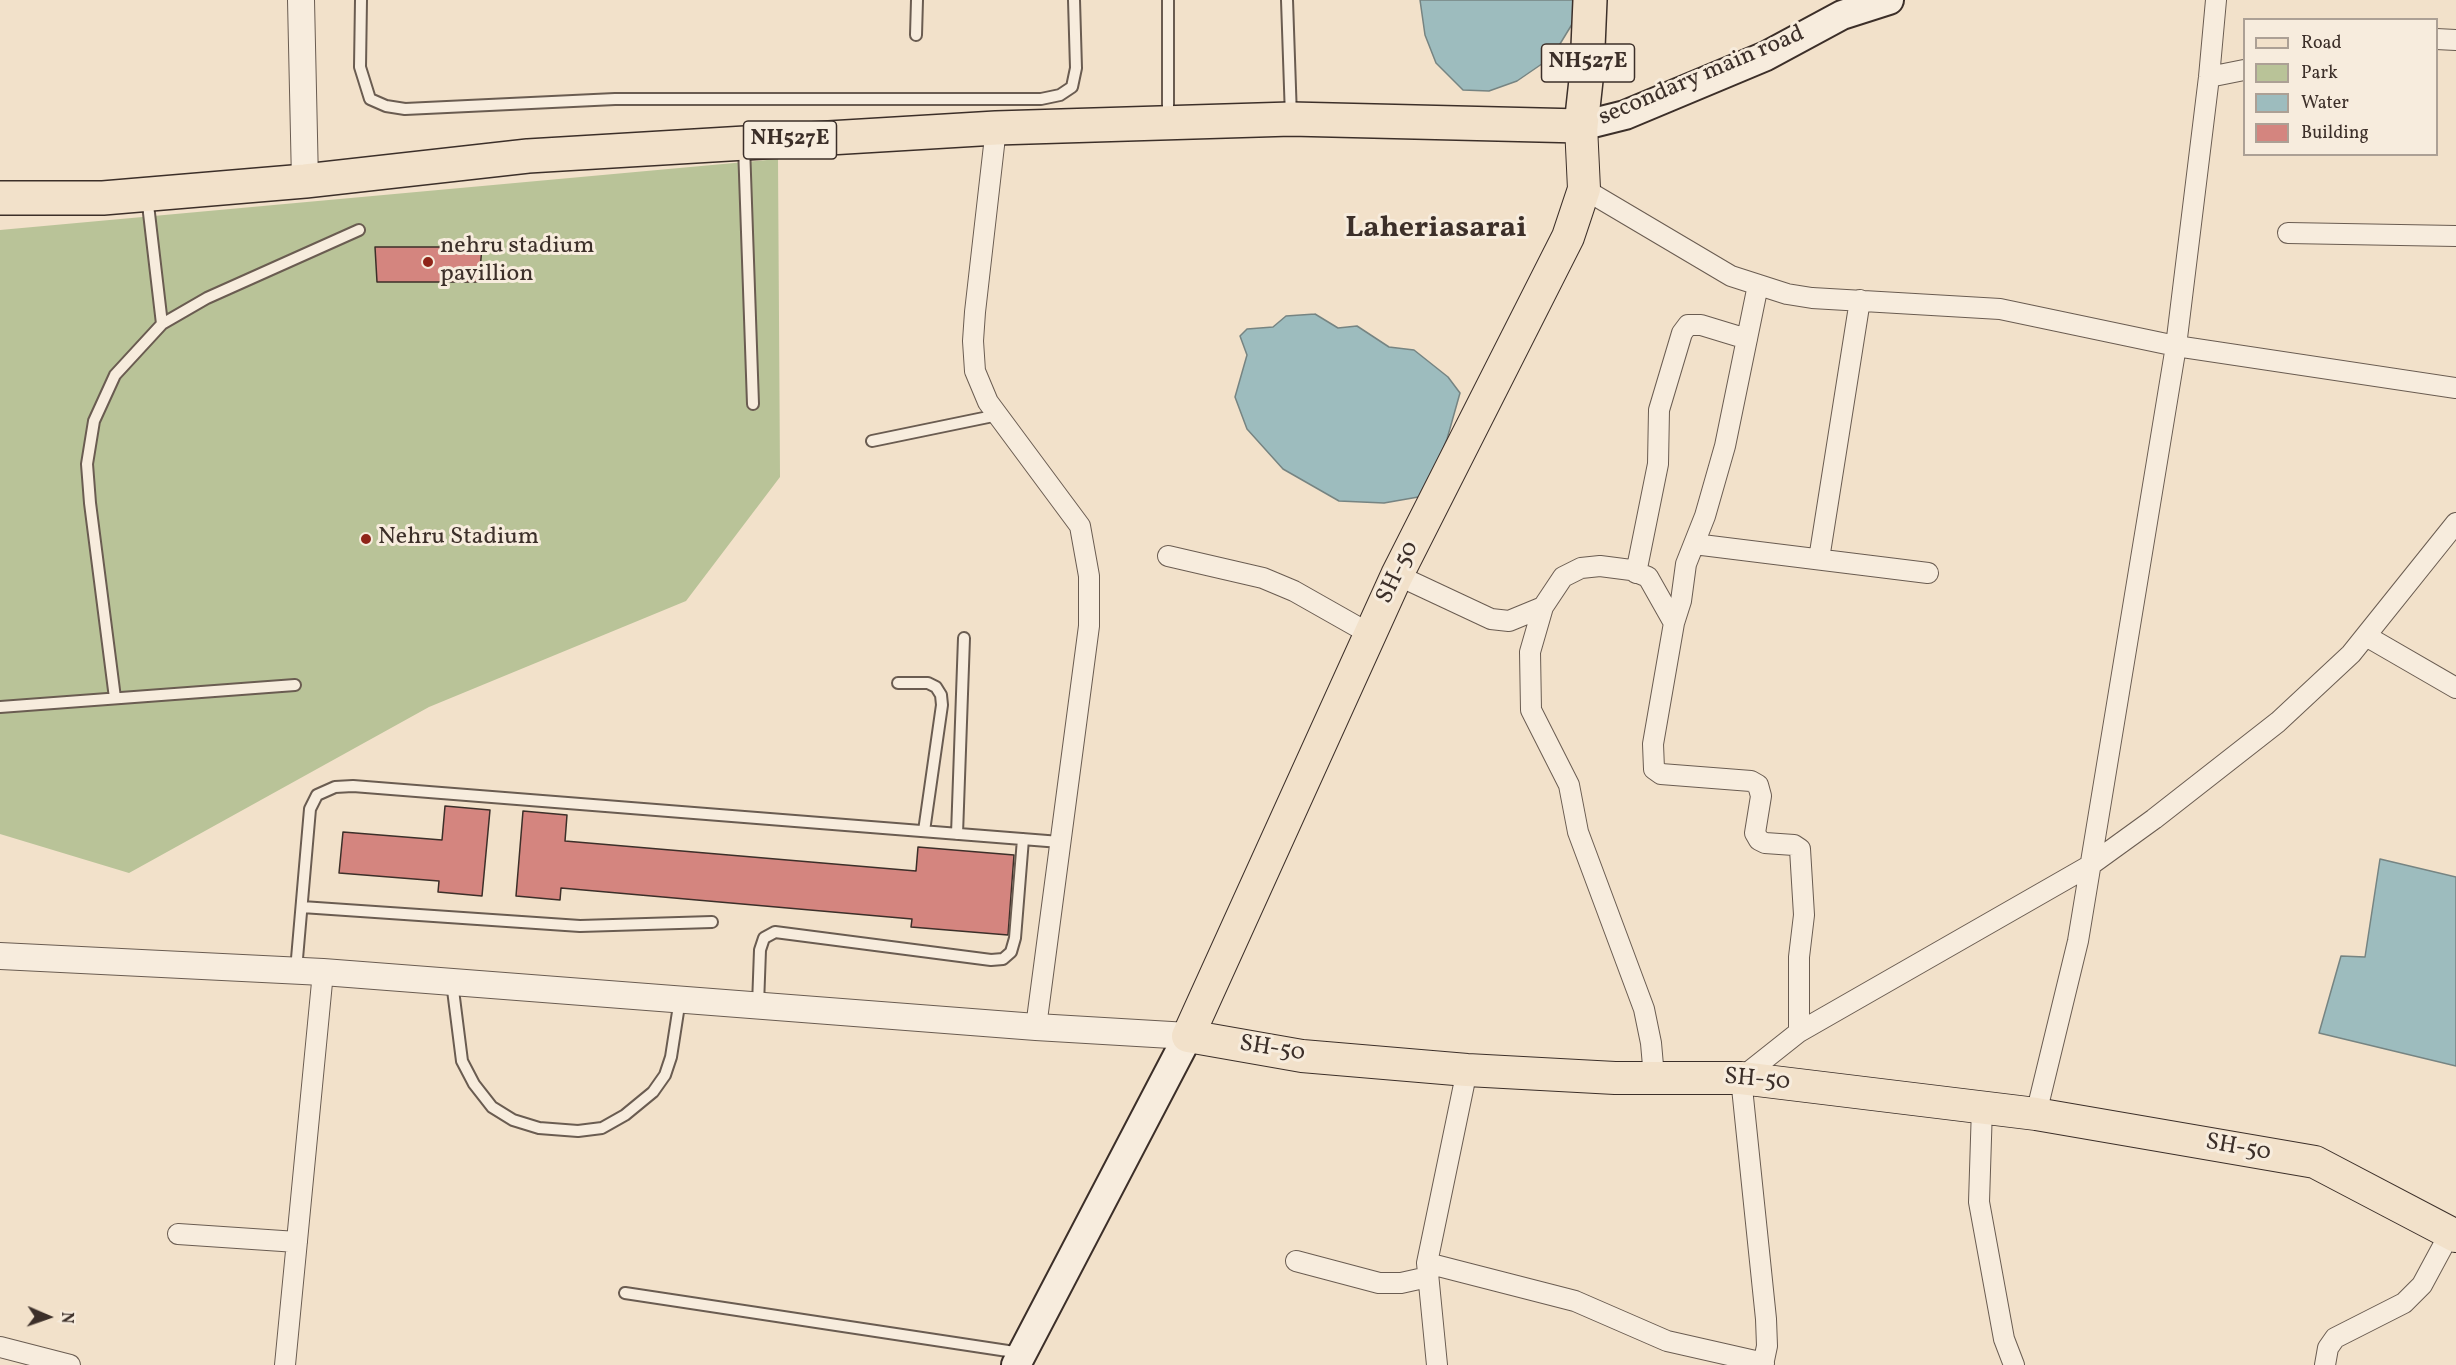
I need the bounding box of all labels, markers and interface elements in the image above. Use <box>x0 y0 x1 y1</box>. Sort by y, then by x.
legend <box>2243 18 2438 156</box>
street label: secondary main road <box>1595 21 1809 133</box>
text: Road <box>2301 31 2342 56</box>
road number: NH527E <box>1542 44 1634 82</box>
text: Park <box>2301 61 2338 86</box>
text: Water <box>2301 91 2349 116</box>
road number: NH527E <box>744 121 836 159</box>
text: Building <box>2301 121 2369 146</box>
district label: Laheriasarai <box>1345 212 1527 248</box>
place label: nehru stadium pavillion <box>440 234 595 290</box>
marker: nehru stadium pavillion <box>421 255 435 269</box>
place label: Nehru Stadium <box>378 525 539 553</box>
marker: Nehru Stadium <box>359 532 373 546</box>
street label: SH-50 <box>1372 537 1426 609</box>
street label: SH-50 <box>1237 1031 1307 1069</box>
street label: SH-50 <box>1723 1064 1791 1098</box>
street label: SH-50 <box>2203 1129 2273 1169</box>
north arrow <box>18 1287 78 1347</box>
text: N <box>55 1311 77 1324</box>

